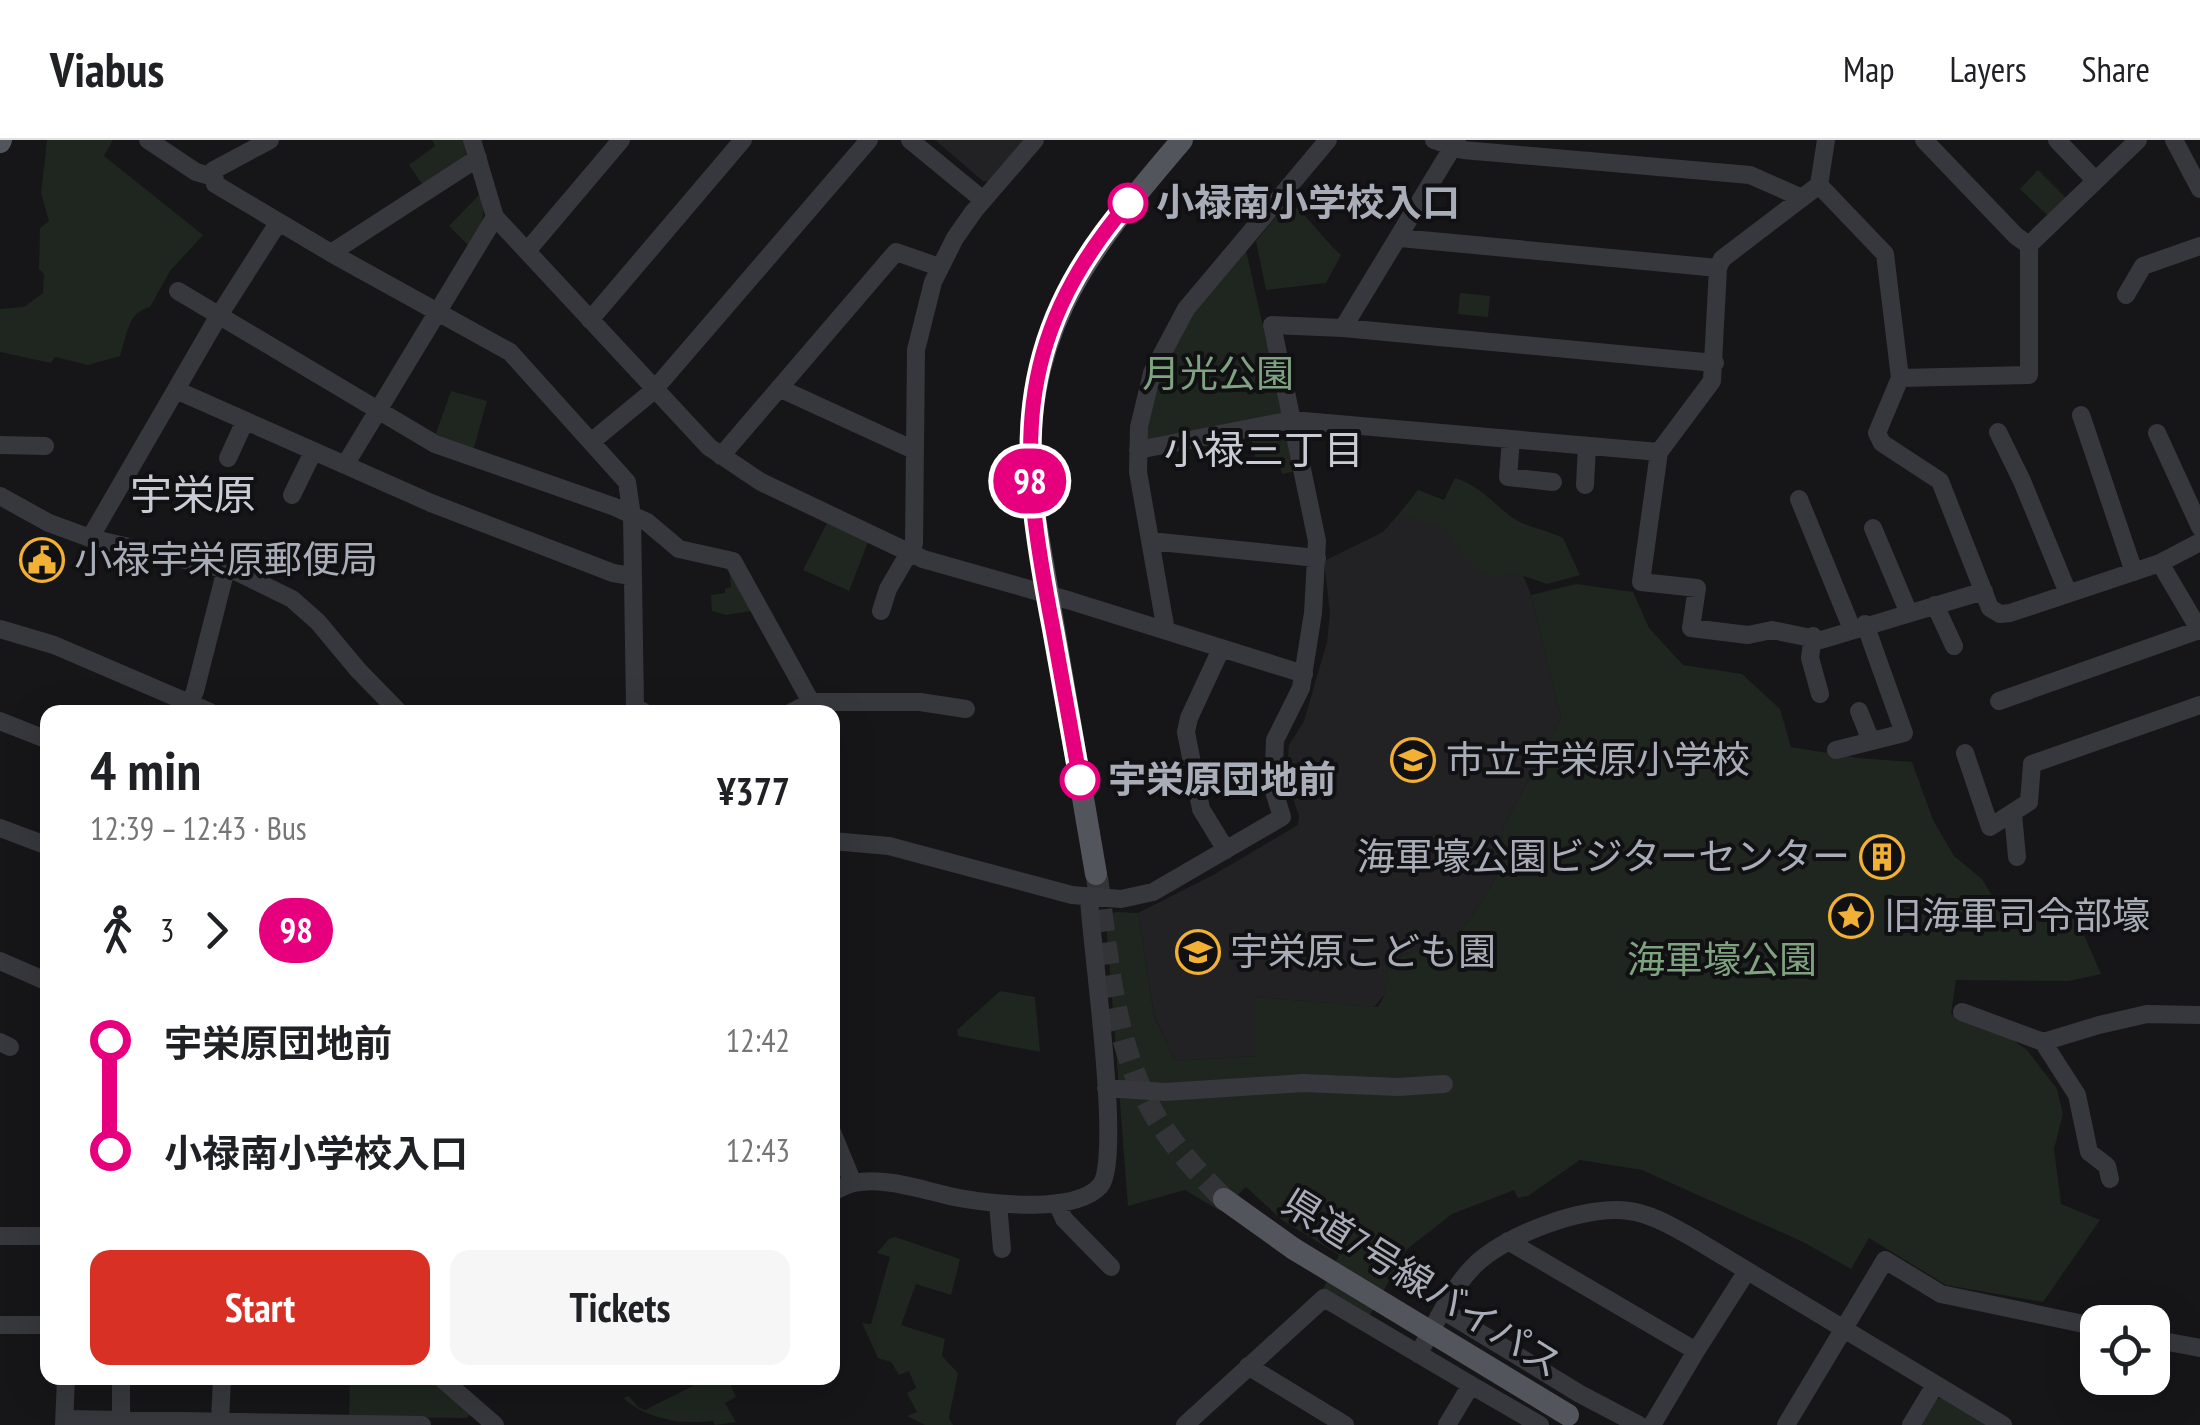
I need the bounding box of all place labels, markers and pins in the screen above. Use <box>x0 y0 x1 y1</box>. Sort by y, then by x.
place label: 小禄南小学校入口 <box>1156 177 1460 226</box>
marker: 小禄南小学校入口 <box>1109 184 1147 222</box>
place label: 小禄宇栄原郵便局 <box>74 534 378 583</box>
public building icon: 小禄宇栄原郵便局 <box>19 537 65 583</box>
place label: 市立宇栄原小学校 <box>1446 734 1750 783</box>
school or university icon: 市立宇栄原小学校 <box>1390 737 1436 783</box>
place label: 宇栄原団地前 <box>1108 754 1336 803</box>
marker: 宇栄原団地前 <box>1061 761 1099 799</box>
place label: 海軍壕公園ビジターセンター <box>1357 831 1850 880</box>
building icon: 海軍壕公園ビジターセンター <box>1859 834 1905 880</box>
place label: 旧海軍司令部壕 <box>1884 890 2150 939</box>
place icon: 旧海軍司令部壕 <box>1828 893 1874 939</box>
place label: 宇栄原こども園 <box>1230 926 1496 975</box>
school or university icon: 宇栄原こども園 <box>1175 929 1221 975</box>

